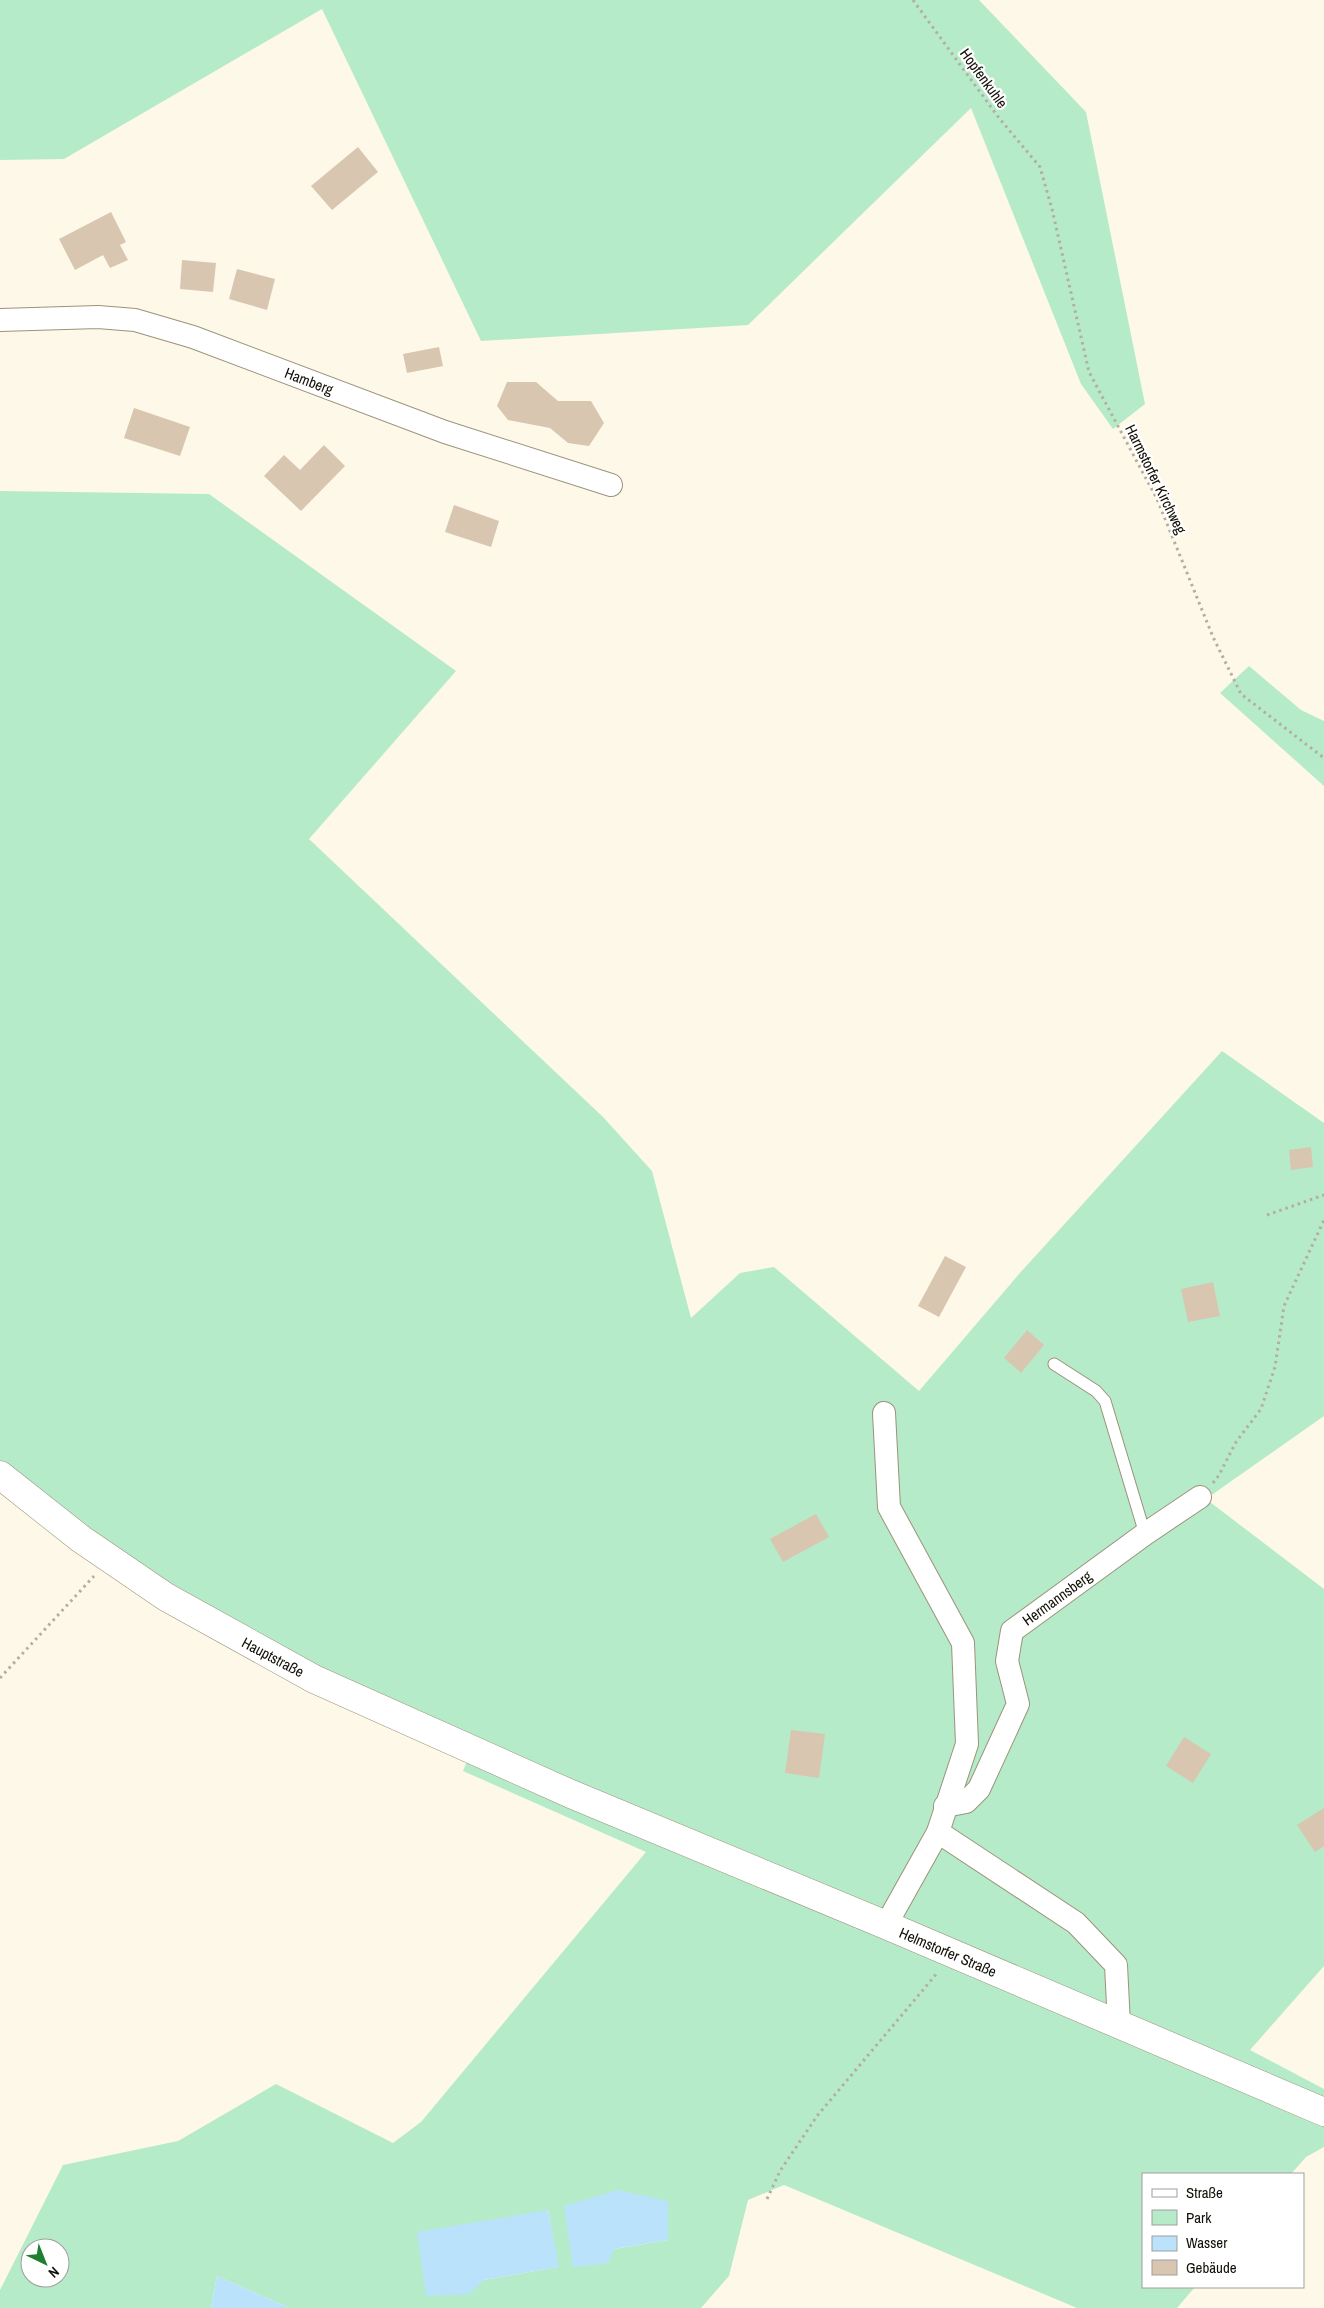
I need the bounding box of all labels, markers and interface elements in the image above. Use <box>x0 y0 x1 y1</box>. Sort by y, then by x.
street label: Hopfenkuhle <box>955 44 1013 112</box>
street label: Hamberg <box>282 362 337 400</box>
street label: Harmstorfer Kirchweg <box>1120 421 1192 537</box>
street label: Hermannsberg <box>1018 1566 1096 1630</box>
street label: Hauptstraße <box>238 1632 308 1682</box>
street label: Helmstorfer Straße <box>896 1922 1000 1982</box>
legend <box>1142 2173 1304 2288</box>
text: Straße <box>1186 2182 1223 2203</box>
text: Park <box>1186 2207 1212 2228</box>
text: Wasser <box>1186 2232 1227 2253</box>
north arrow <box>20 2238 70 2288</box>
text: Gebäude <box>1186 2257 1237 2278</box>
text: N <box>45 2263 63 2282</box>

